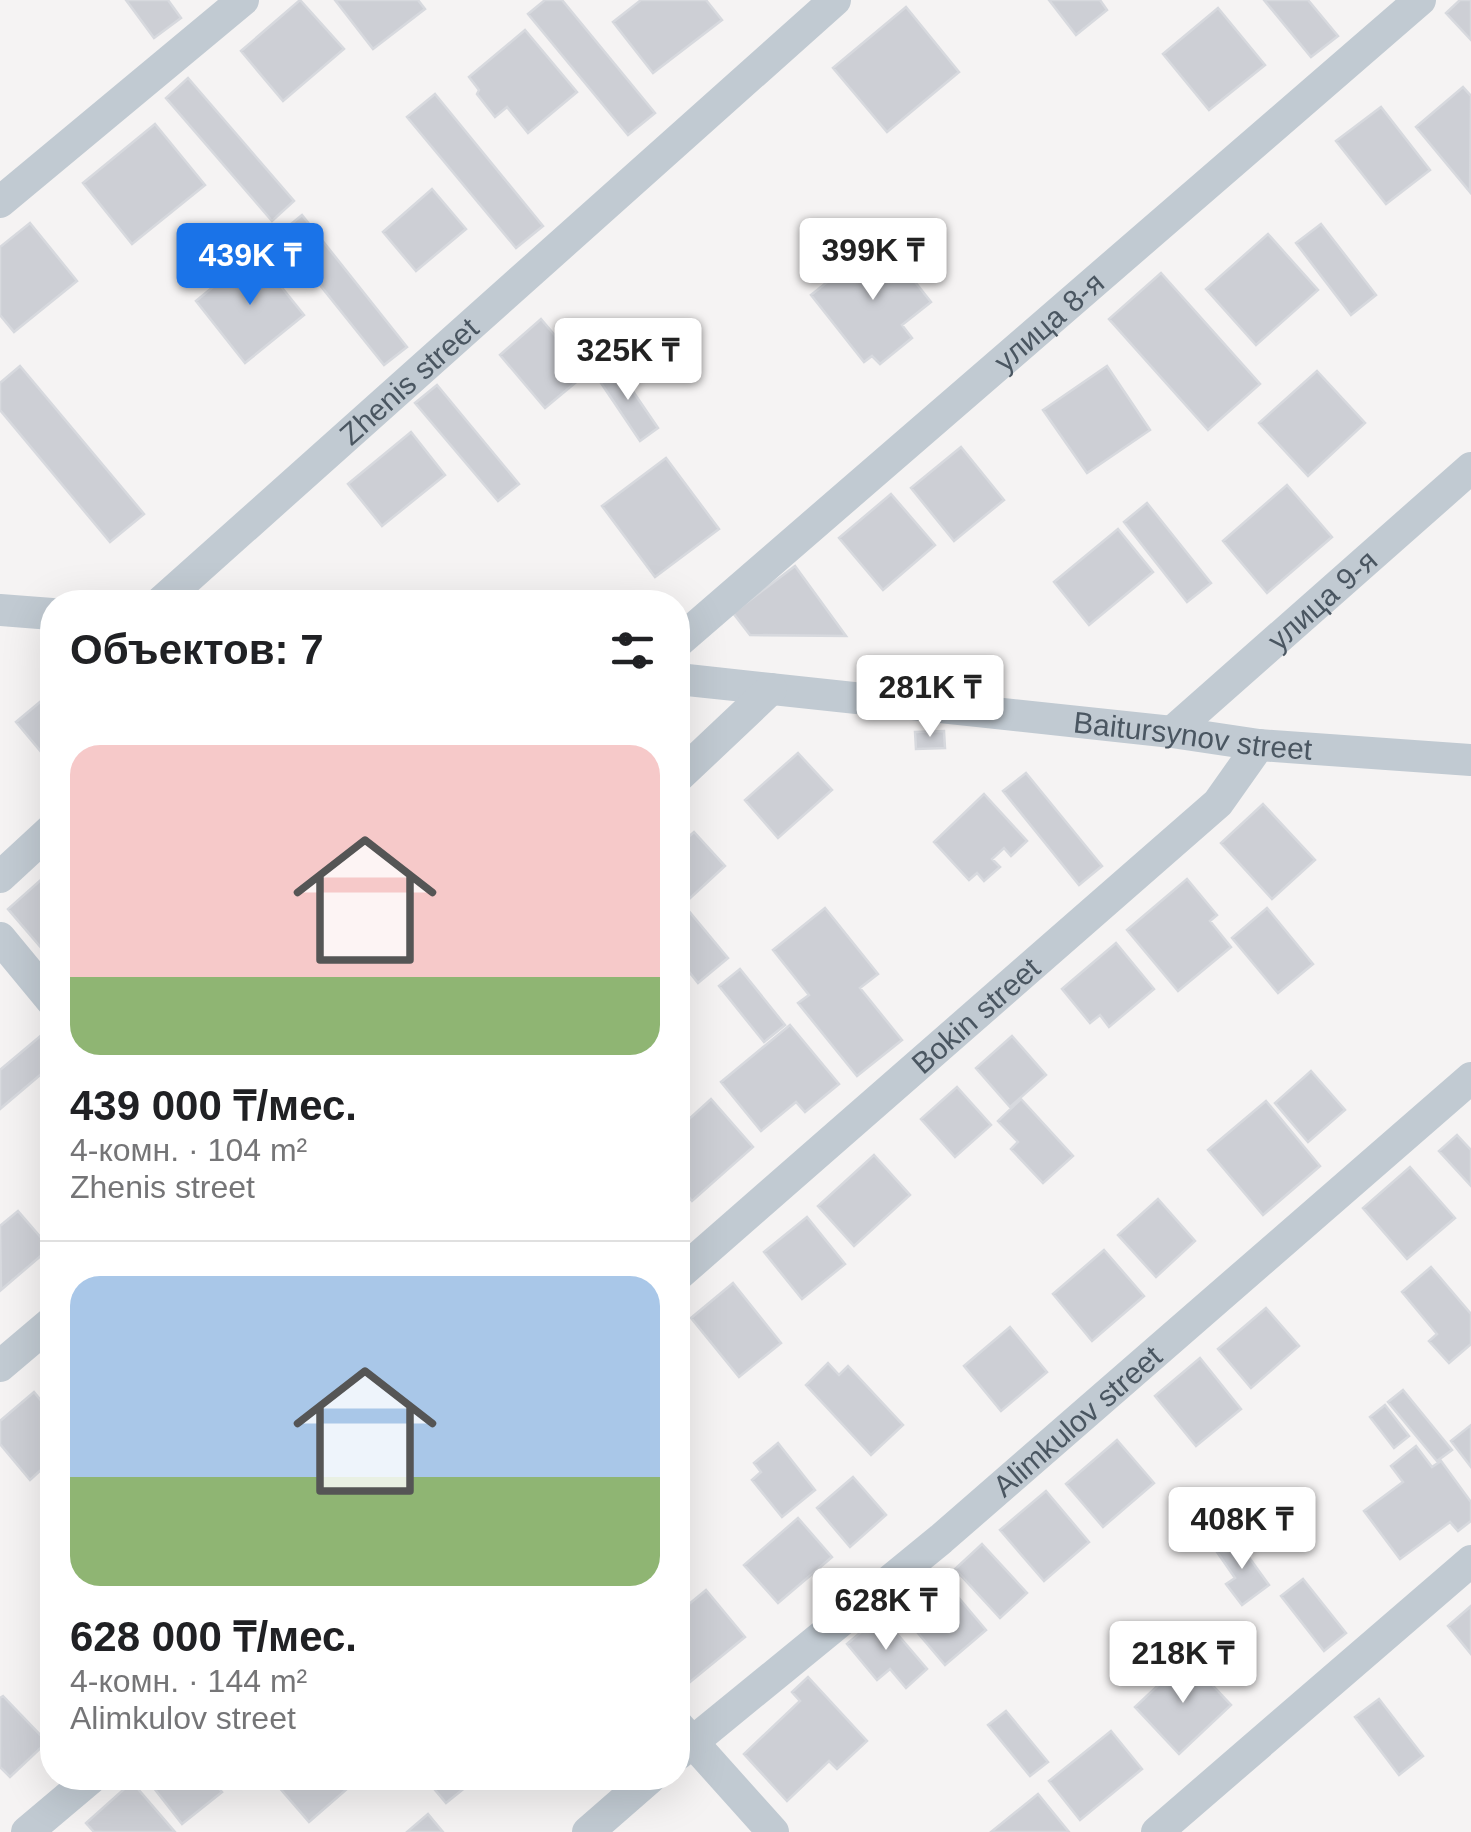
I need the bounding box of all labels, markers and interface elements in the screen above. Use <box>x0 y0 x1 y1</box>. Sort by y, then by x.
pin: 399K ₸ <box>792 218 954 303</box>
pin: 439K ₸ <box>169 223 331 308</box>
text: 399K ₸ <box>822 232 924 268</box>
text: 439K ₸ <box>199 237 301 273</box>
street label: улица 8-я <box>987 265 1110 378</box>
street label: Zhenis street <box>333 310 485 451</box>
pin: 325K ₸ <box>547 318 709 403</box>
text: 325K ₸ <box>577 332 679 368</box>
street label: улица 9-я <box>1261 543 1383 656</box>
icon: filters <box>605 623 660 678</box>
text: Объектов: 7 <box>70 626 324 673</box>
pin: 281K ₸ <box>849 655 1011 740</box>
text: 281K ₸ <box>879 669 981 705</box>
street label: Baitursynov street <box>1072 705 1314 765</box>
icon: home <box>275 810 455 990</box>
street label: Bokin street <box>905 950 1046 1080</box>
text: 439 000 ₸/мес. <box>70 1082 357 1129</box>
text: 4-комн. · 104 m² <box>70 1132 307 1168</box>
text: Zhenis street <box>70 1169 255 1205</box>
street label: Alimkulov street <box>986 1338 1168 1503</box>
icon: home <box>275 1341 455 1521</box>
pin: 408K ₸ <box>1161 1487 1323 1572</box>
text: 408K ₸ <box>1191 1501 1293 1537</box>
pin: 628K ₸ <box>805 1568 967 1653</box>
text: 628K ₸ <box>835 1582 937 1618</box>
text: 628 000 ₸/мес. <box>70 1613 357 1660</box>
pin: 218K ₸ <box>1102 1621 1264 1706</box>
text: 218K ₸ <box>1132 1635 1234 1671</box>
text: 4-комн. · 144 m² <box>70 1663 307 1699</box>
text: Alimkulov street <box>70 1700 296 1736</box>

